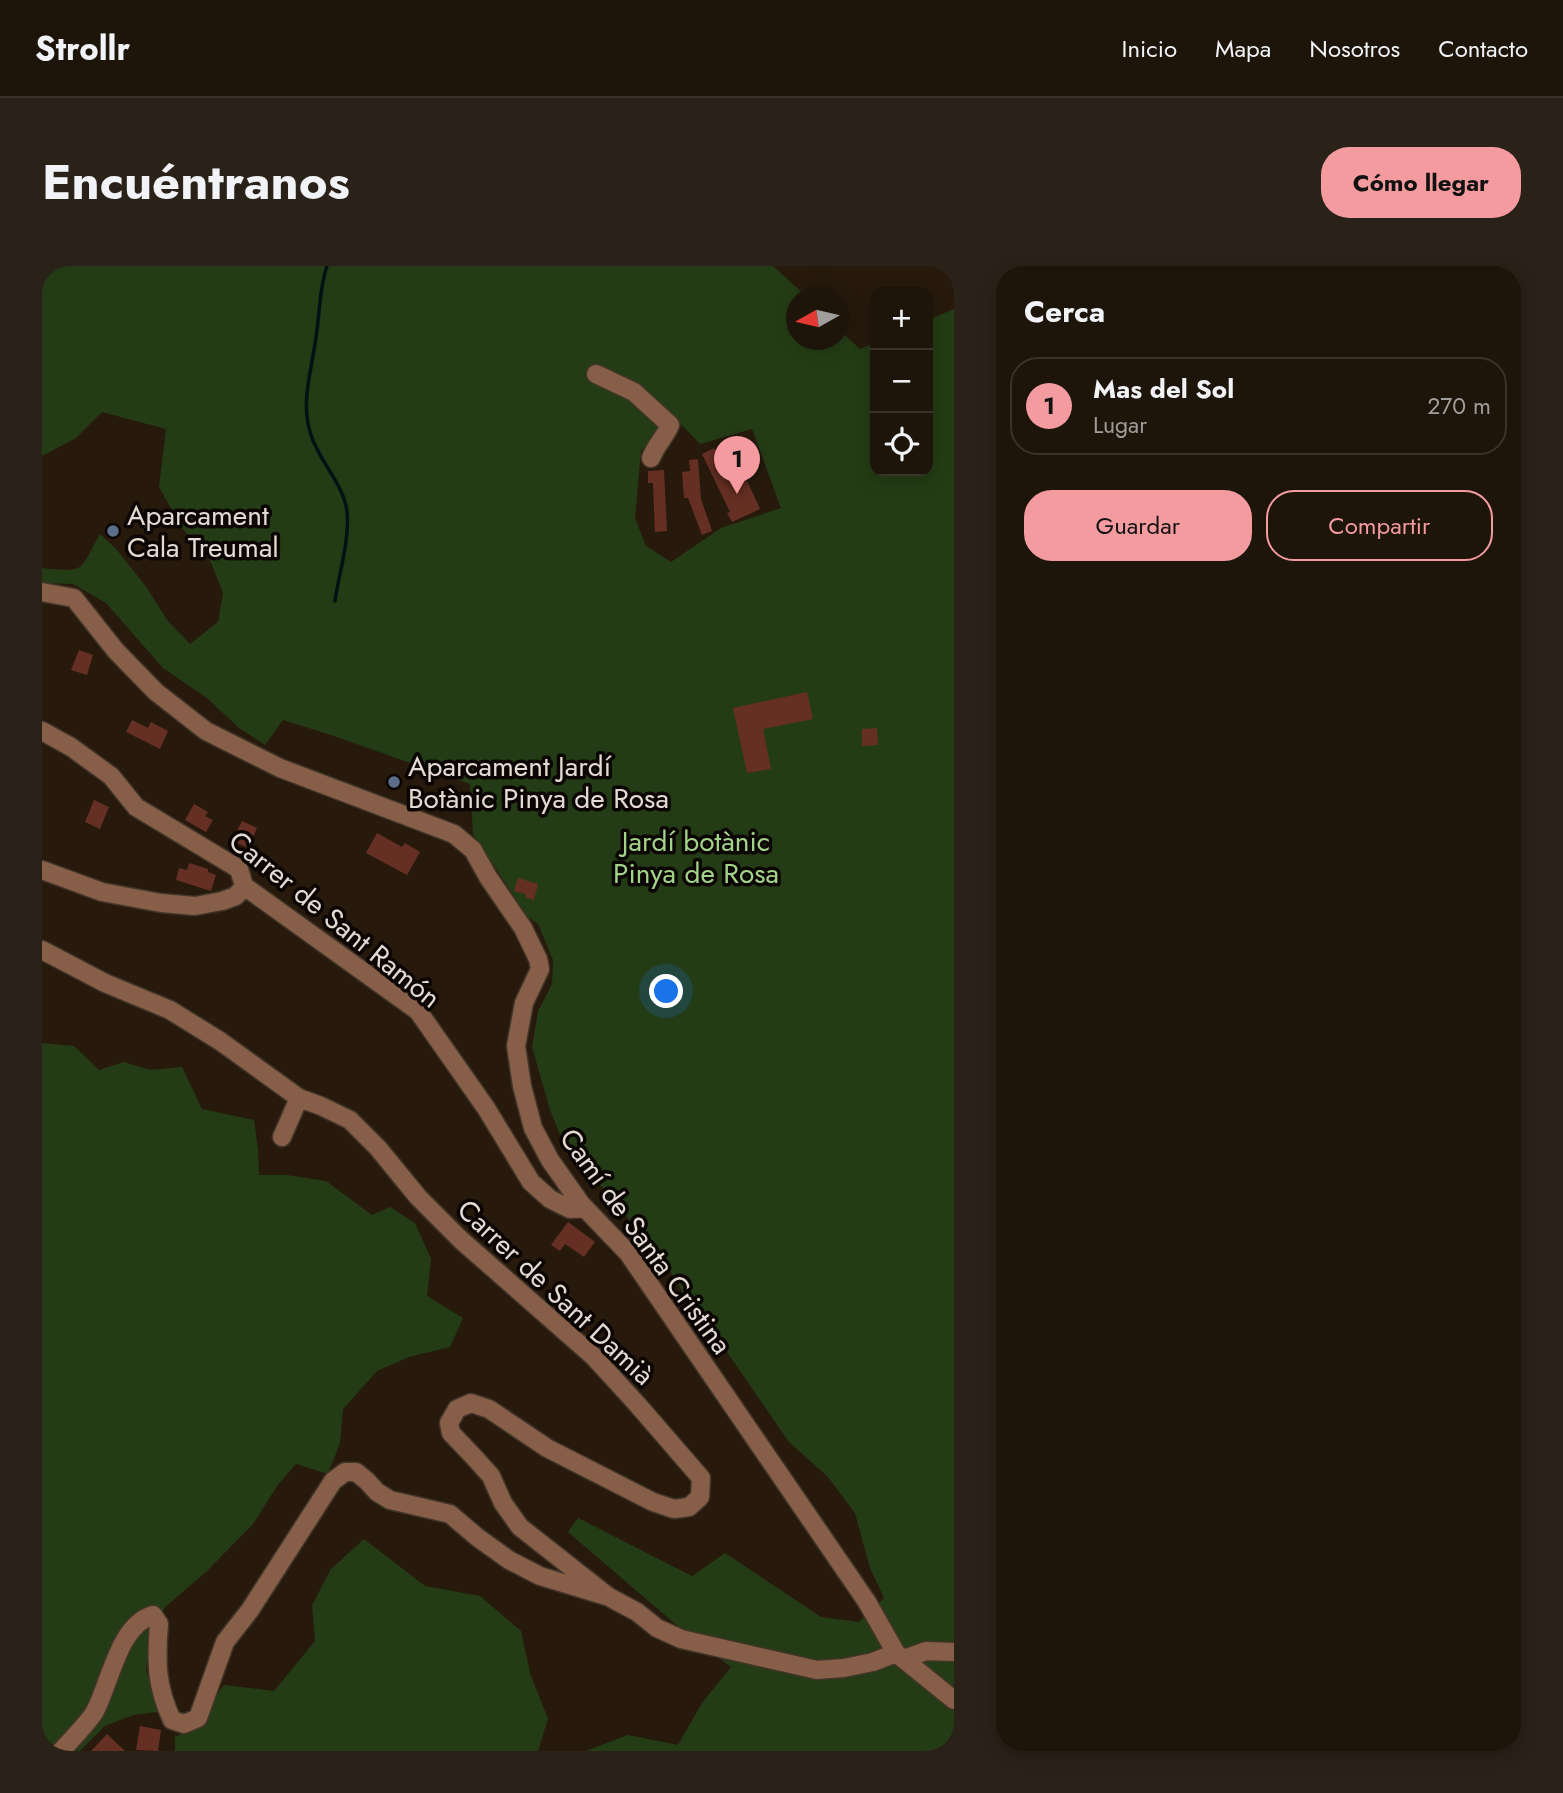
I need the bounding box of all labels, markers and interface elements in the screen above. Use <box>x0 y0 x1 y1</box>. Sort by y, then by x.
text: Strollr <box>35 25 130 72</box>
text: Inicio <box>1122 31 1177 66</box>
text: Mapa <box>1215 31 1271 66</box>
text: Nosotros <box>1309 31 1400 66</box>
text: Contacto <box>1438 31 1528 66</box>
text: Encuéntranos <box>42 147 350 217</box>
button: Cómo llegar <box>1321 147 1521 218</box>
north arrow <box>786 287 849 350</box>
map controls <box>870 287 933 476</box>
button: + <box>870 287 933 350</box>
text: Cerca <box>1024 290 1105 333</box>
button: − <box>870 350 933 413</box>
text: Mas del Sol <box>1093 370 1234 408</box>
text: 1 <box>1043 389 1055 423</box>
text: 270 m <box>1427 389 1491 423</box>
text: Lugar <box>1093 408 1147 442</box>
button: locate <box>870 413 933 476</box>
pin: 1 <box>714 436 760 494</box>
button: Guardar <box>1024 490 1252 561</box>
button: Compartir <box>1266 490 1493 561</box>
place label: Aparcament Cala Treumal <box>127 495 279 568</box>
marker: Aparcament Cala Treumal <box>105 523 121 539</box>
place label: Aparcament Jardí Botànic Pinya de Rosa <box>408 746 669 819</box>
marker: Aparcament Jardí Botànic Pinya de Rosa <box>386 774 402 790</box>
street label: Carrer de Sant Ramón <box>220 821 449 1018</box>
park label: Jardí botànic Pinya de Rosa <box>613 821 779 894</box>
your location <box>649 974 683 1008</box>
street label: Camí de Santa Cristina <box>549 1120 742 1363</box>
street label: Carrer de Sant Damià <box>448 1190 663 1395</box>

